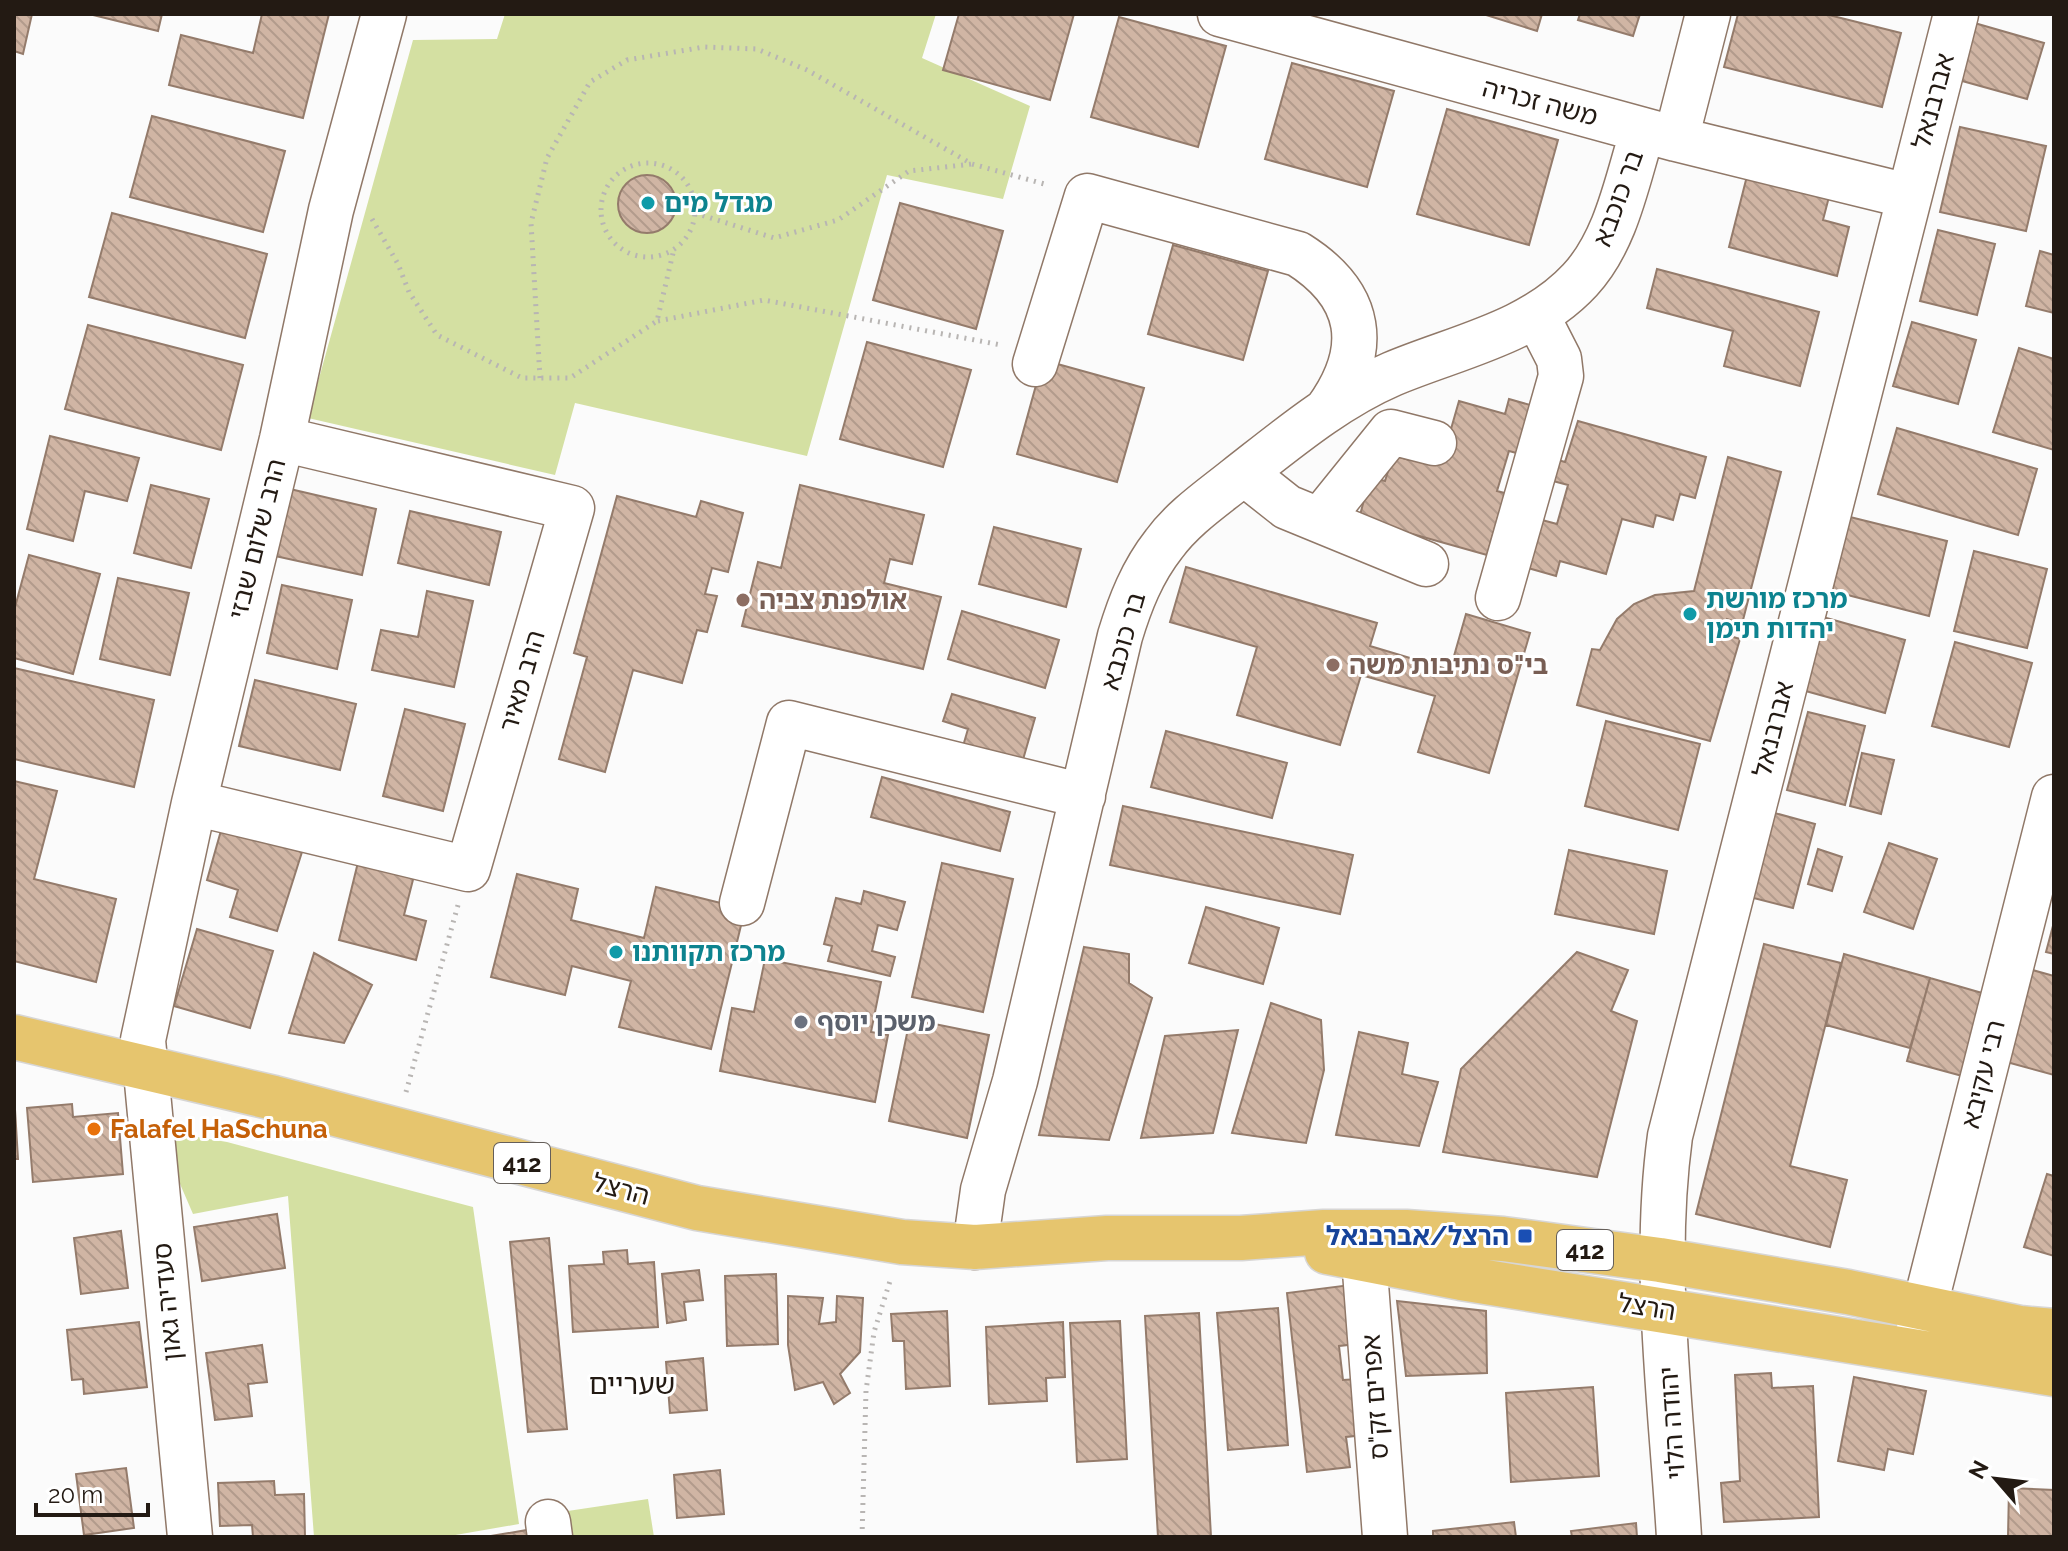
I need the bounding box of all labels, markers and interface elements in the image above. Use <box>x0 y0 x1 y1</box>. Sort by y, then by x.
street label: אברבנאל <box>1906 50 1960 152</box>
street label: משה זכריה <box>1479 72 1601 132</box>
street label: בר כוכבא <box>1587 146 1649 250</box>
place label: מגדל מים <box>664 188 773 218</box>
marker: מגדל מים <box>639 194 657 212</box>
street label: הרב שלום שבזי <box>223 456 291 622</box>
place label: מרכז מורשת יהדות תימן <box>1706 584 1848 644</box>
place label: אולפנת צביה <box>759 585 907 615</box>
street label: בר כוכבא <box>1095 589 1151 693</box>
marker: אולפנת צביה <box>734 591 752 609</box>
marker: מרכז מורשת יהדות תימן <box>1681 605 1699 623</box>
street label: הרב מאיר <box>493 627 551 735</box>
place label: בי"ס נתיבות משה <box>1349 650 1548 680</box>
marker: בי"ס נתיבות משה <box>1324 656 1342 674</box>
street label: אברבנאל <box>1747 678 1799 780</box>
place label: מרכז תקוותנו <box>632 937 785 967</box>
marker: מרכז תקוותנו <box>607 943 625 961</box>
place label: משכן יוסף <box>817 1007 936 1037</box>
marker: משכן יוסף <box>792 1013 810 1031</box>
street label: רבי עקיבא <box>1955 1017 2011 1131</box>
place label: Falafel HaSchuna <box>110 1114 328 1144</box>
marker: Falafel HaSchuna <box>85 1120 103 1138</box>
road number: 412 <box>494 1143 550 1183</box>
street label: הרצל <box>589 1167 653 1211</box>
place label: הרצל/אברבנאל <box>1326 1221 1509 1251</box>
marker: הרצל/אברבנאל <box>1516 1227 1534 1245</box>
road number: 412 <box>1557 1230 1613 1270</box>
street label: סעדיה גאון <box>147 1241 187 1363</box>
street label: הרצל <box>1616 1288 1678 1326</box>
street label: אפרים זק"ס <box>1356 1333 1394 1461</box>
street label: יהודה הלוי <box>1653 1366 1691 1480</box>
district label: שעריים <box>589 1368 675 1401</box>
north arrow <box>1956 1439 2036 1519</box>
text: N <box>1963 1456 1994 1483</box>
scale bar <box>36 1467 148 1517</box>
text: 20 m <box>48 1480 103 1509</box>

